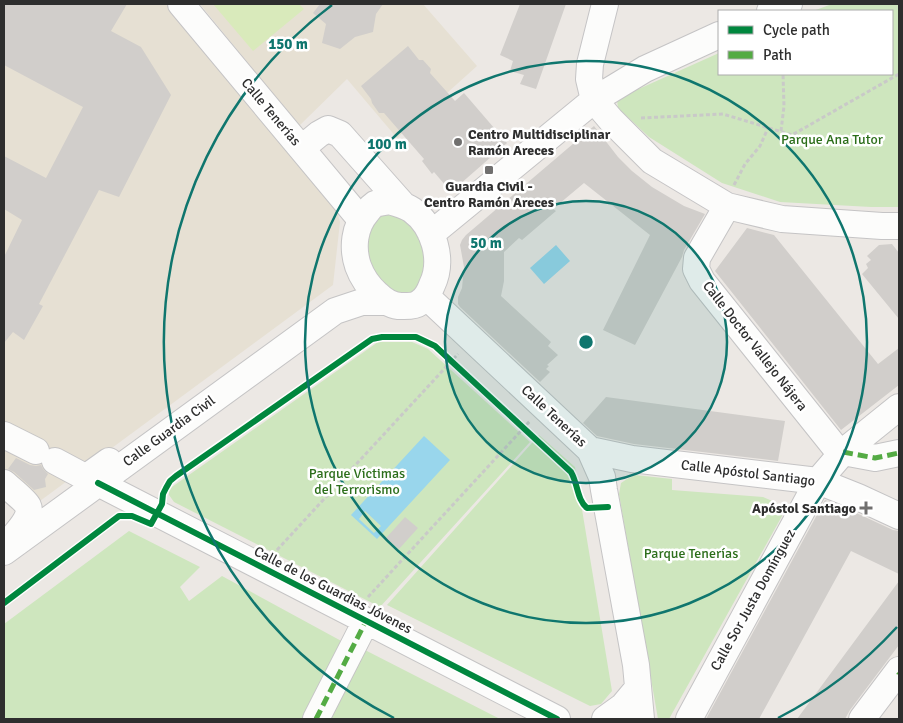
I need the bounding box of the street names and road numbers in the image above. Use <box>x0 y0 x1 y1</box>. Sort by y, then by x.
street label: Calle Tenerías <box>238 75 304 149</box>
street label: Calle Doctor Vallejo Nájera <box>699 278 811 414</box>
street label: Calle Tenerías <box>518 381 590 451</box>
street label: Calle Guardia Civil <box>120 392 218 470</box>
street label: Calle Apóstol Santiago <box>680 456 816 490</box>
street label: Calle Sor Justa Domínguez <box>707 526 799 674</box>
street label: Calle de los Guardias Jóvenes <box>251 543 415 637</box>

